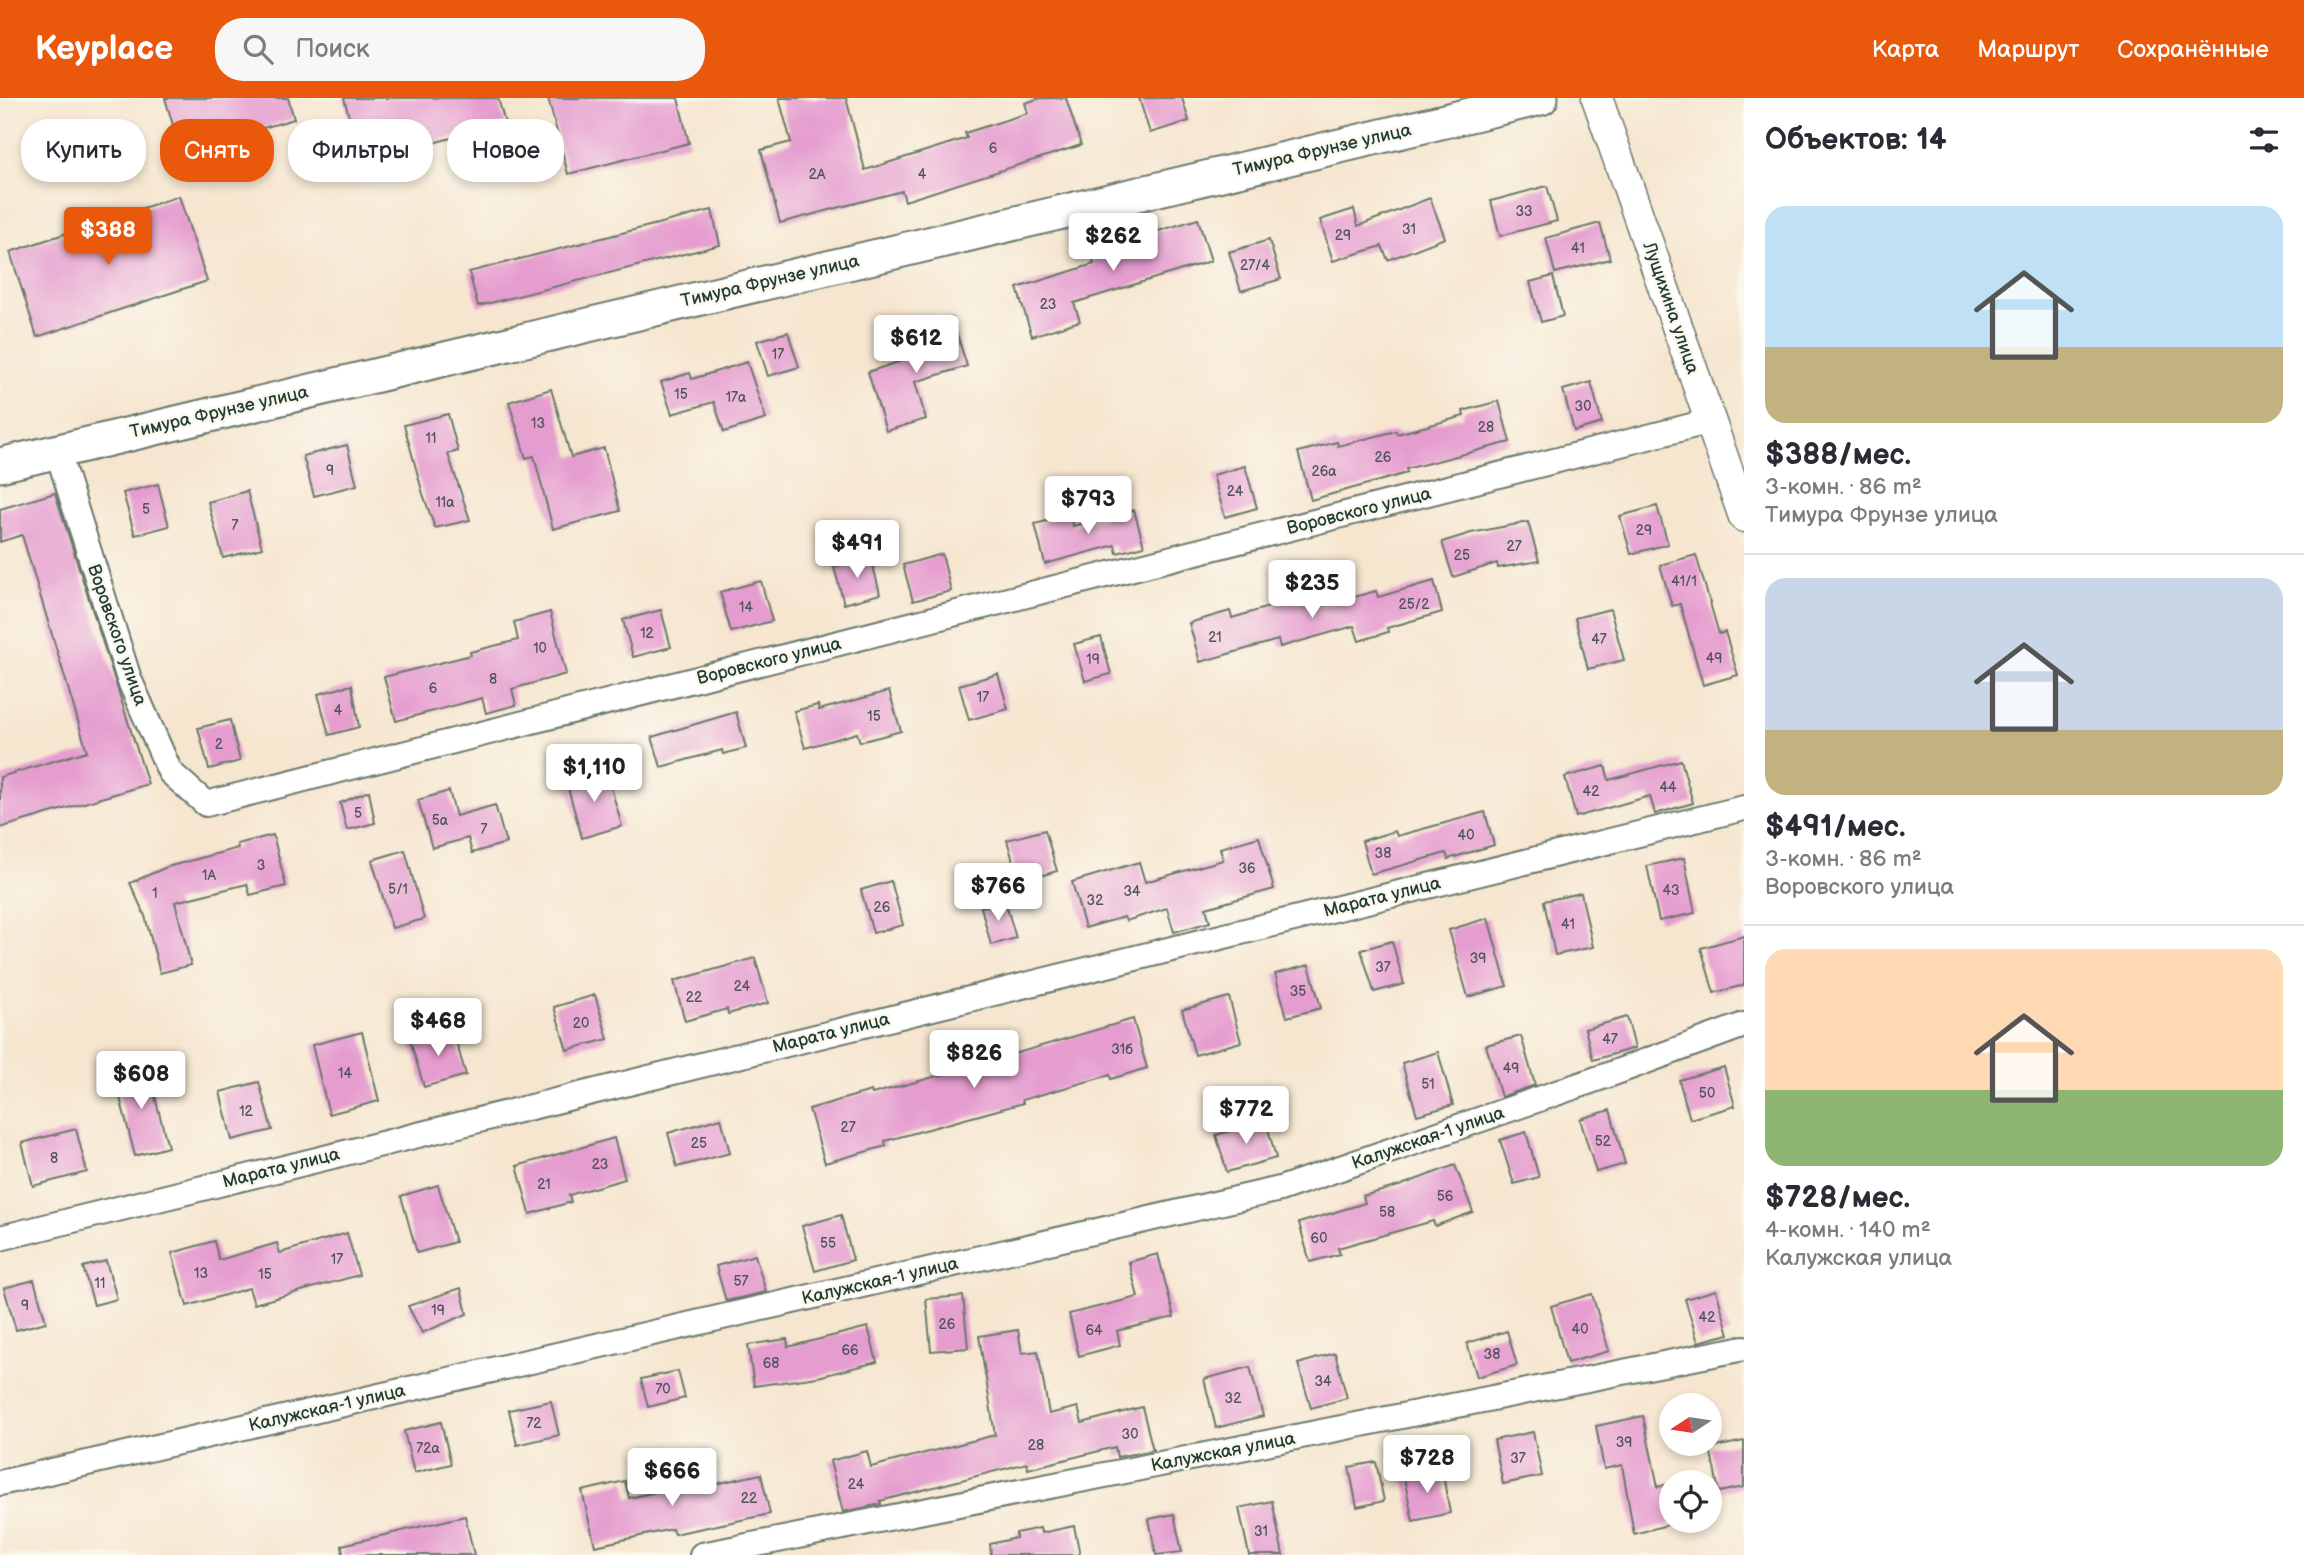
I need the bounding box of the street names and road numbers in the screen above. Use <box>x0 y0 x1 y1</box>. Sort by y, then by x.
street label: Тимура Фрунзе улица <box>1231 119 1413 181</box>
street label: Лущихина улица <box>1638 238 1704 377</box>
street label: Тимура Фрунзе улица <box>679 250 861 312</box>
street label: Тимура Фрунзе улица <box>128 381 310 443</box>
street label: Воровского улица <box>1285 483 1434 539</box>
street label: Воровского улица <box>83 562 151 709</box>
street label: Воровского улица <box>695 633 844 689</box>
street label: Марата улица <box>1321 872 1443 922</box>
street label: Марата улица <box>770 1008 892 1058</box>
street label: Калужская-1 улица <box>1349 1102 1507 1174</box>
street label: Марата улица <box>220 1143 342 1193</box>
street label: Калужская-1 улица <box>800 1253 961 1309</box>
street label: Калужская-1 улица <box>247 1380 408 1436</box>
street label: Калужская улица <box>1149 1428 1297 1476</box>

